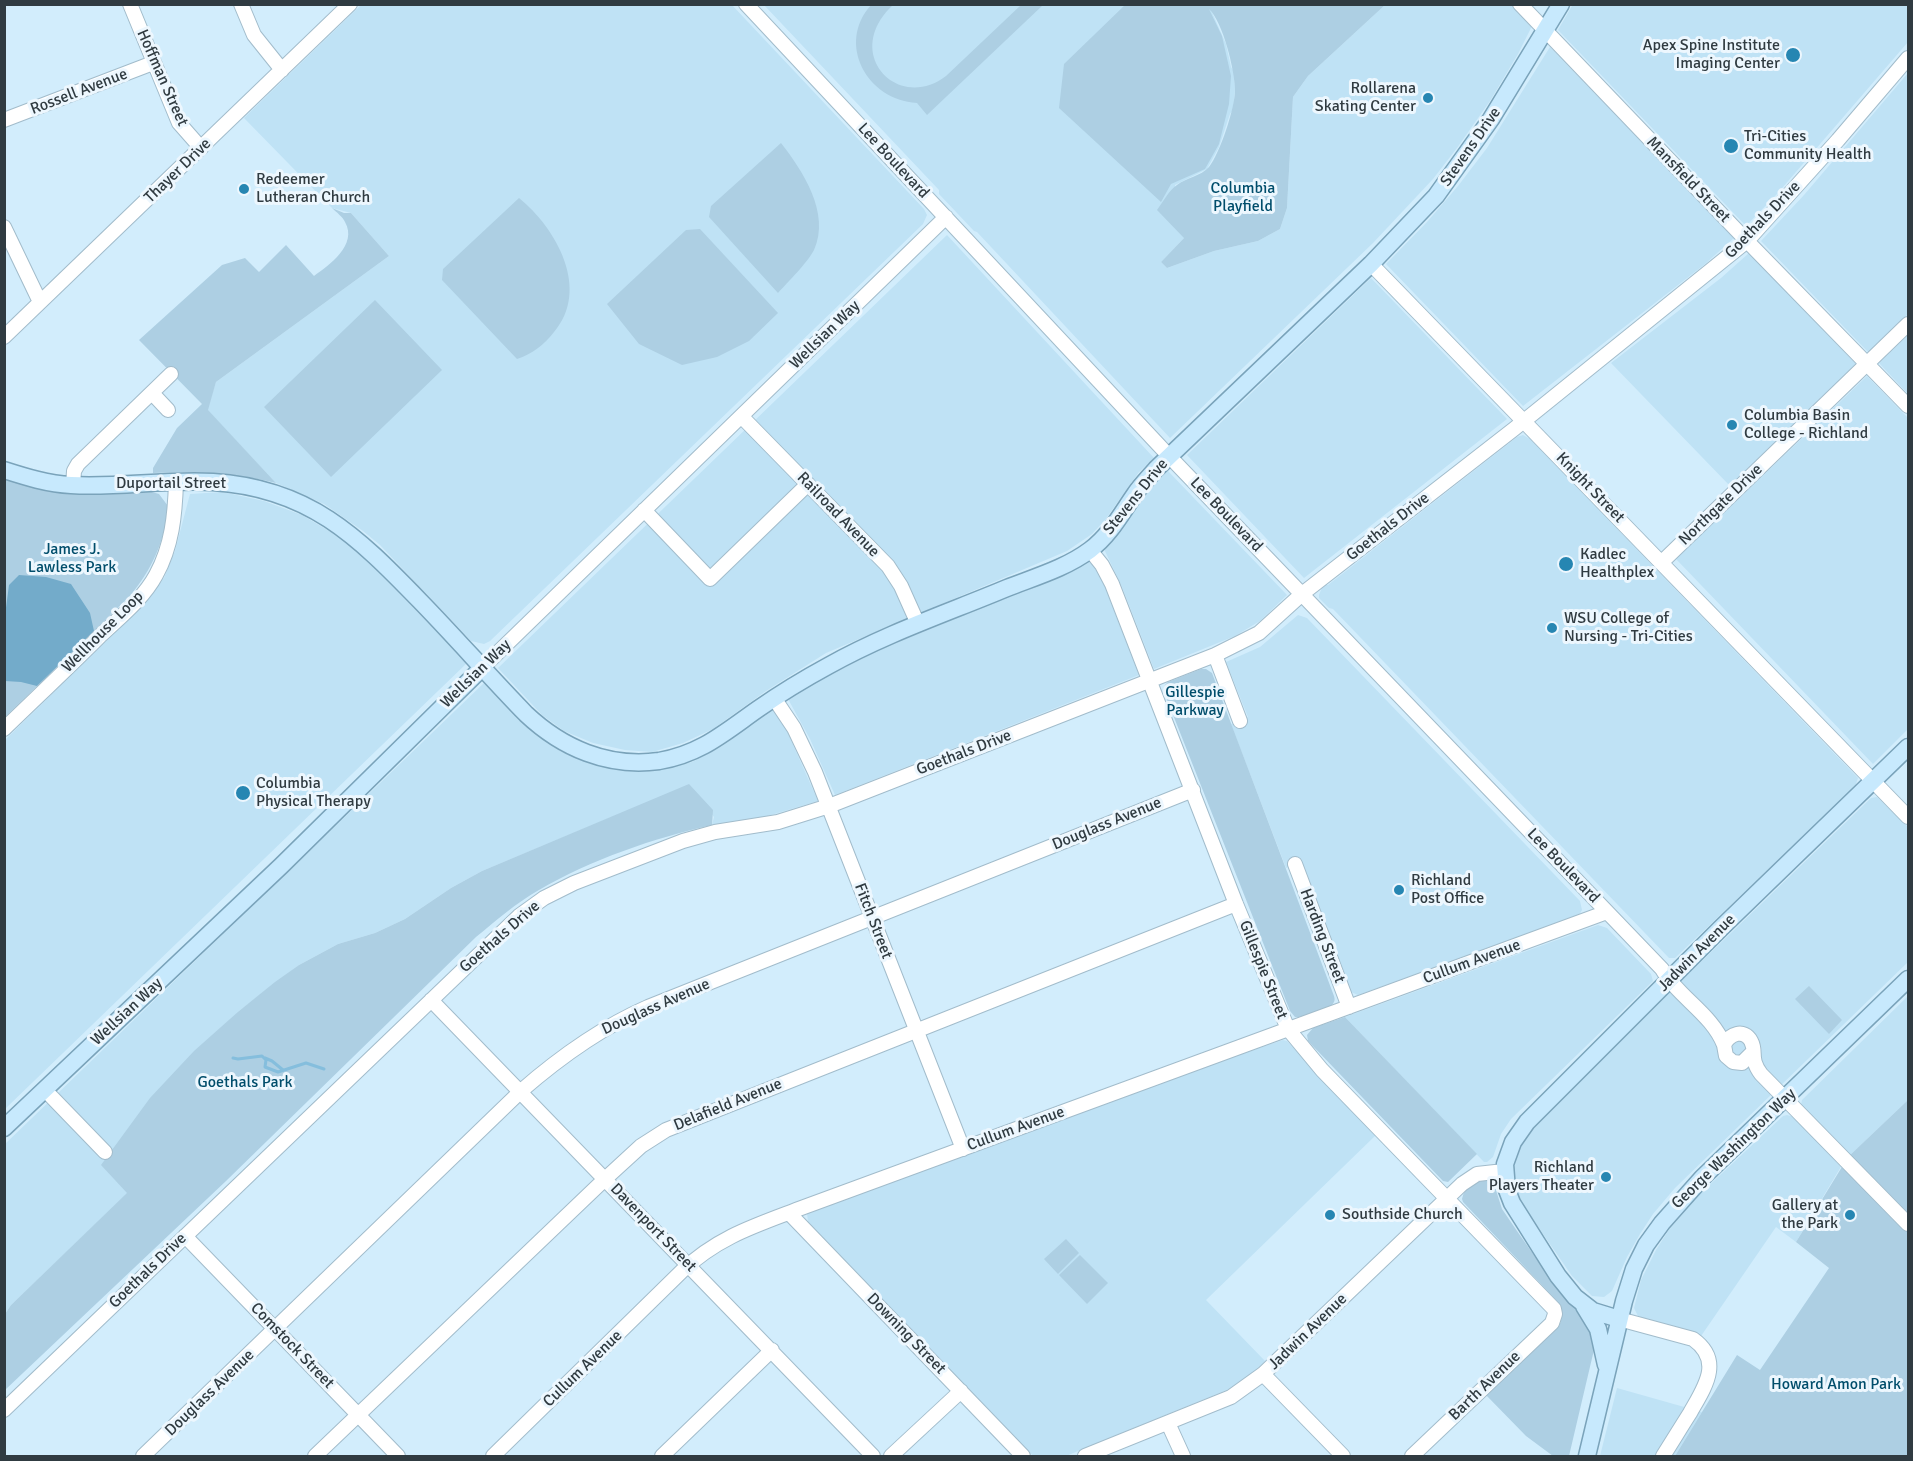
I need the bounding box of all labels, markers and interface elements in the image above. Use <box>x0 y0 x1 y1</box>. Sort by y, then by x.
street label: Hoffman Street <box>132 27 192 129</box>
place label: Apex Spine Institute Imaging Center <box>1643 36 1780 74</box>
marker: Apex Spine Institute Imaging Center <box>1784 46 1802 64</box>
street label: Rossell Avenue <box>28 65 130 119</box>
place label: Rollarena Skating Center <box>1315 79 1416 117</box>
marker: Rollarena Skating Center <box>1421 91 1435 105</box>
street label: Stevens Drive <box>1437 104 1505 190</box>
street label: Lee Boulevard <box>853 119 933 203</box>
place label: Tri-Cities Community Health <box>1744 127 1871 165</box>
street label: Mansfield Street <box>1642 133 1734 227</box>
street label: Thayer Drive <box>141 135 215 207</box>
marker: Tri-Cities Community Health <box>1722 137 1740 155</box>
place label: Redeemer Lutheran Church <box>256 170 370 208</box>
street label: Goethals Drive <box>1721 177 1805 263</box>
park label: Columbia Playfield <box>1211 179 1275 217</box>
marker: Redeemer Lutheran Church <box>237 182 251 196</box>
street label: Wellsian Way <box>786 297 864 373</box>
place label: Columbia Basin College - Richland <box>1744 406 1868 444</box>
marker: Columbia Basin College - Richland <box>1725 418 1739 432</box>
street label: Knight Street <box>1552 449 1628 527</box>
street label: Stevens Drive <box>1100 455 1172 539</box>
street label: Northgate Drive <box>1675 460 1767 550</box>
street label: Railroad Avenue <box>793 469 883 561</box>
street label: Duportail Street <box>116 474 226 494</box>
street label: Lee Boulevard <box>1186 474 1266 556</box>
street label: Goethals Drive <box>1343 489 1433 565</box>
park label: James J. Lawless Park <box>28 540 116 578</box>
place label: Kadlec Healthplex <box>1580 545 1654 583</box>
marker: Kadlec Healthplex <box>1557 555 1575 573</box>
street label: Wellhouse Loop <box>58 587 148 677</box>
place label: WSU College of Nursing - Tri-Cities <box>1564 609 1693 647</box>
marker: WSU College of Nursing - Tri-Cities <box>1545 621 1559 635</box>
street label: Wellsian Way <box>437 636 515 712</box>
park label: Gillespie Parkway <box>1165 683 1225 721</box>
street label: Goethals Drive <box>914 726 1014 780</box>
place label: Columbia Physical Therapy <box>256 774 371 812</box>
marker: Columbia Physical Therapy <box>234 784 252 802</box>
street label: Douglass Avenue <box>1049 793 1165 855</box>
street label: Lee Boulevard <box>1523 825 1603 907</box>
place label: Richland Post Office <box>1411 871 1484 909</box>
street label: Fitch Street <box>850 880 896 962</box>
marker: Richland Post Office <box>1392 883 1406 897</box>
street label: Harding Street <box>1295 886 1349 986</box>
street label: Goethals Drive <box>456 897 544 977</box>
street label: Jadwin Avenue <box>1654 910 1740 996</box>
street label: Gillespie Street <box>1234 918 1292 1022</box>
street label: Cullum Avenue <box>1421 935 1523 989</box>
street label: Wellsian Way <box>87 974 167 1050</box>
street label: Douglass Avenue <box>599 975 713 1039</box>
park label: Goethals Park <box>197 1073 293 1093</box>
street label: Delafield Avenue <box>671 1075 785 1135</box>
street label: George Washington Way <box>1668 1085 1800 1213</box>
street label: Cullum Avenue <box>965 1102 1067 1156</box>
place label: Richland Players Theater <box>1489 1158 1594 1196</box>
marker: Richland Players Theater <box>1599 1170 1613 1184</box>
street label: Davenport Street <box>606 1180 700 1276</box>
place label: Gallery at the Park <box>1772 1196 1838 1234</box>
place label: Southside Church <box>1342 1205 1463 1225</box>
marker: Southside Church <box>1323 1208 1337 1222</box>
marker: Gallery at the Park <box>1843 1208 1857 1222</box>
street label: Goethals Drive <box>105 1229 191 1313</box>
street label: Downing Street <box>862 1289 950 1379</box>
street label: Jadwin Avenue <box>1265 1290 1351 1374</box>
street label: Comstock Street <box>246 1299 338 1393</box>
street label: Cullum Avenue <box>539 1327 627 1411</box>
street label: Douglass Avenue <box>162 1346 258 1440</box>
street label: Barth Avenue <box>1445 1347 1525 1425</box>
park label: Howard Amon Park <box>1771 1375 1901 1395</box>

